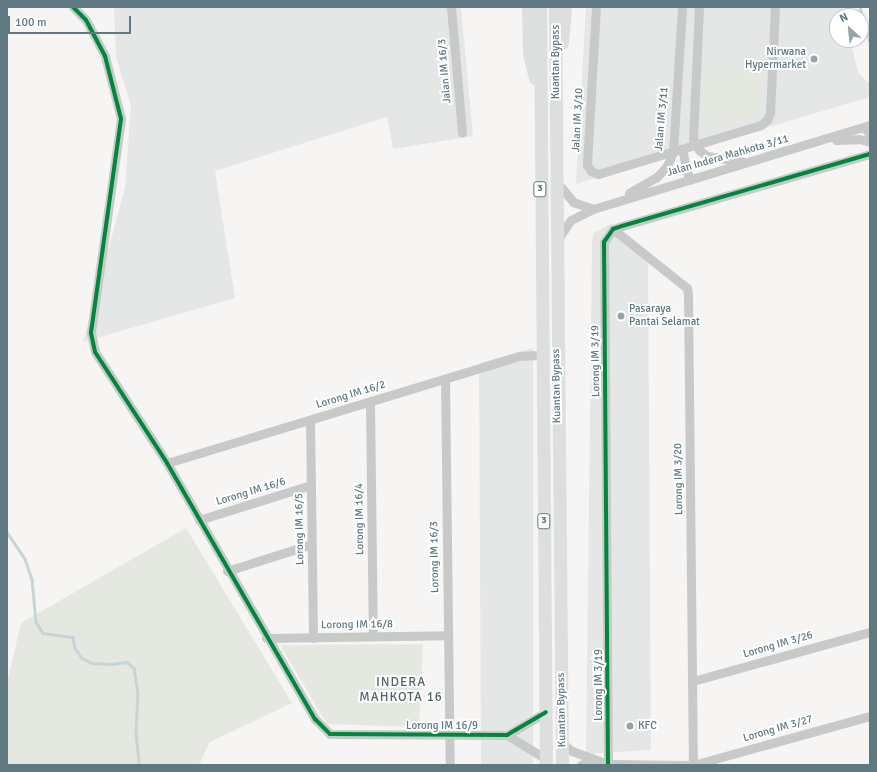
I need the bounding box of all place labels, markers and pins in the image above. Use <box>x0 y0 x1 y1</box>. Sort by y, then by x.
place label: Nirwana Hypermarket <box>745 46 806 72</box>
marker: Nirwana Hypermarket <box>809 54 819 64</box>
place label: Pasaraya Pantai Selamat <box>629 303 700 329</box>
marker: Pasaraya Pantai Selamat <box>616 311 626 321</box>
place label: KFC <box>638 719 657 733</box>
marker: KFC <box>625 721 635 731</box>

